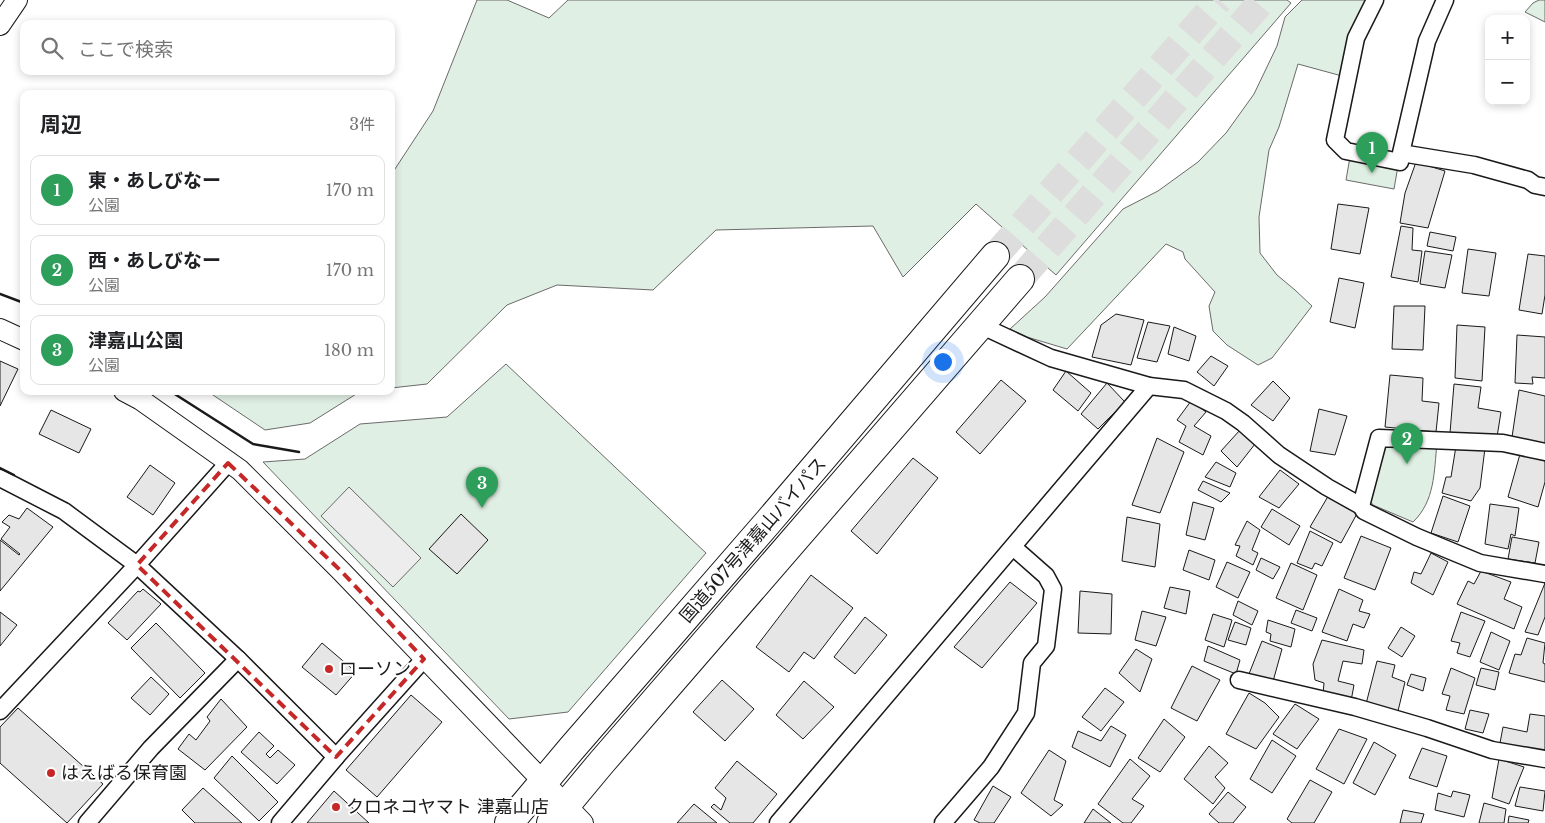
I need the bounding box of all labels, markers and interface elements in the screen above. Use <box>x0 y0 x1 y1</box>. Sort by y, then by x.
map controls <box>1485 15 1530 105</box>
button: + <box>1485 15 1530 60</box>
search box <box>20 20 395 75</box>
icon: search <box>38 34 66 62</box>
text: ここで検索 <box>78 38 173 61</box>
button: − <box>1485 60 1530 105</box>
text: 周辺 <box>40 112 82 138</box>
text: 3件 <box>349 114 375 134</box>
pin: 1 <box>1356 132 1388 173</box>
text: 東・あしびなー <box>88 169 221 192</box>
text: 1 <box>54 180 60 200</box>
text: 170 m <box>326 180 374 200</box>
text: 公園 <box>88 195 120 215</box>
text: 西・あしびなー <box>88 249 221 272</box>
text: 2 <box>52 260 62 280</box>
text: 170 m <box>326 260 374 280</box>
text: 公園 <box>88 275 120 295</box>
text: 津嘉山公園 <box>88 329 183 352</box>
text: 3 <box>52 340 62 360</box>
text: 180 m <box>324 340 374 360</box>
your location <box>930 349 956 375</box>
text: 公園 <box>88 355 120 375</box>
pin: 2 <box>1391 423 1423 464</box>
street label: 国道507号津嘉山バイパス <box>675 453 831 627</box>
pin: 3 <box>466 467 498 508</box>
place label: ローソン <box>339 658 411 680</box>
marker: ローソン <box>323 663 335 675</box>
place label: はえばる保育園 <box>61 762 187 784</box>
marker: はえばる保育園 <box>45 767 57 779</box>
place label: クロネコヤマト 津嘉山店 <box>346 796 549 818</box>
marker: クロネコヤマト 津嘉山店 <box>330 801 342 813</box>

